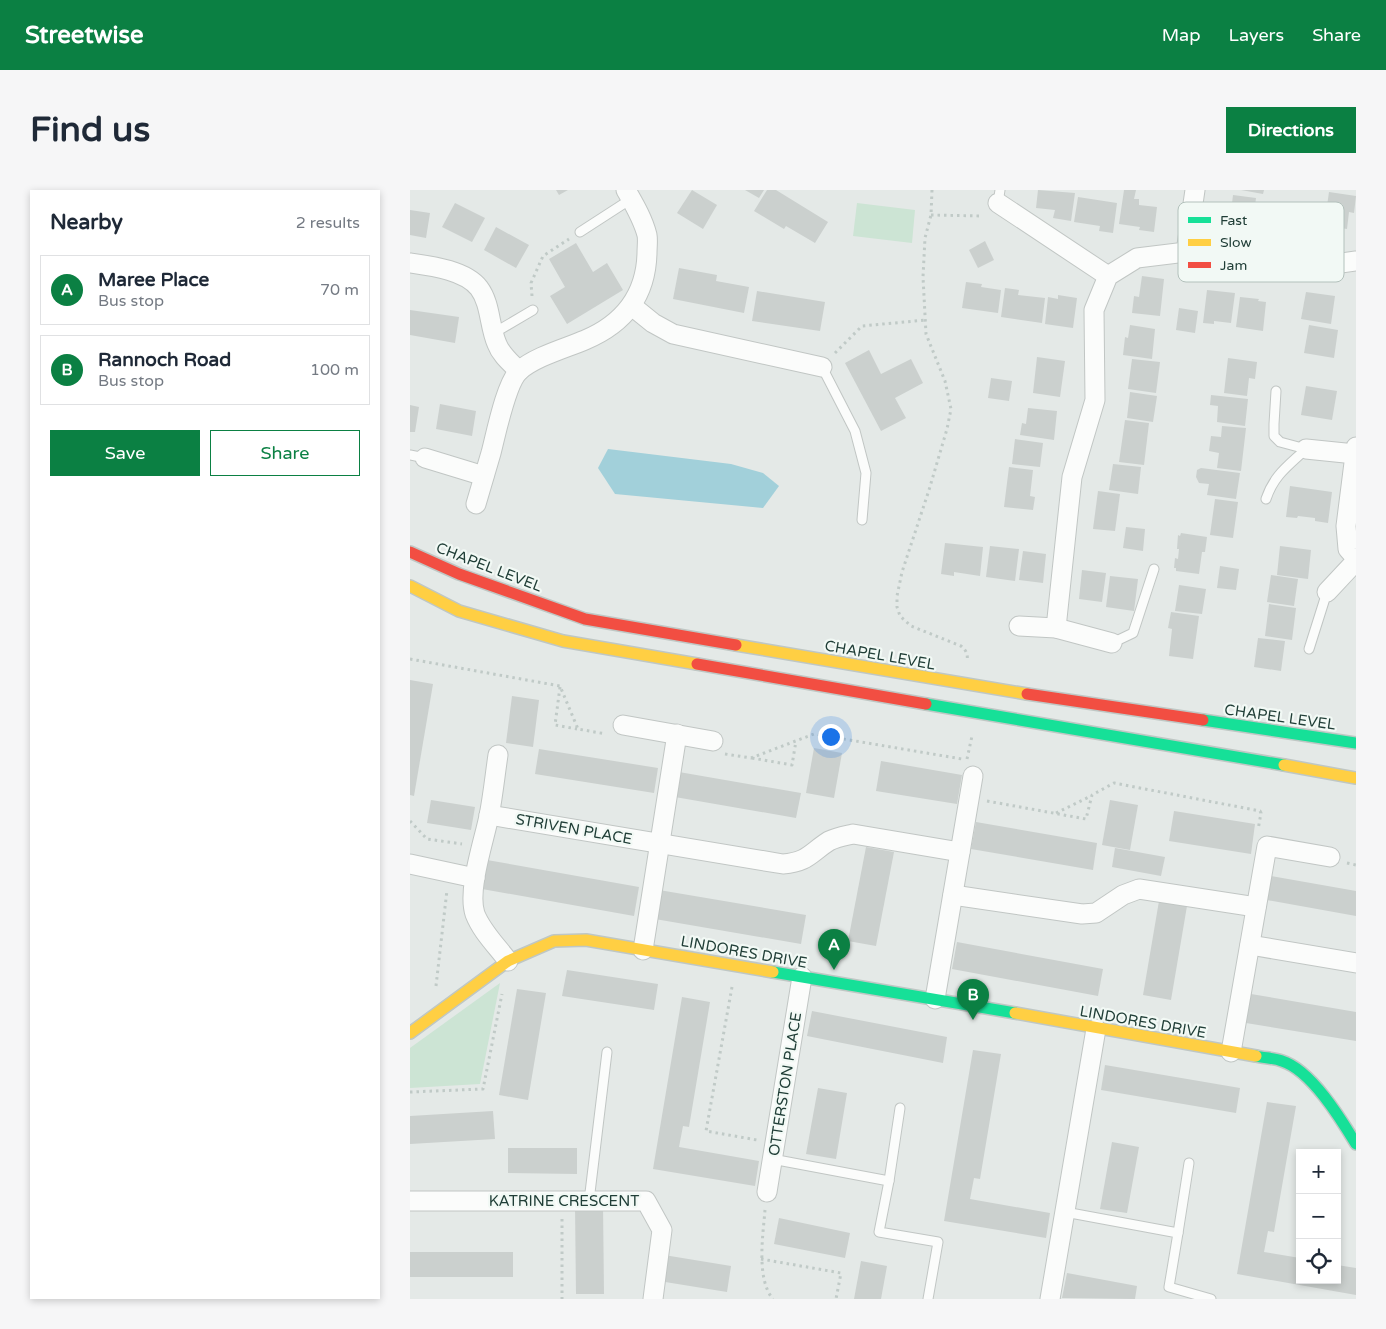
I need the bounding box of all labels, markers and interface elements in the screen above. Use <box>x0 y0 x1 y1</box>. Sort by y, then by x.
text: Streetwise <box>25 21 144 50</box>
text: Map <box>1162 24 1201 46</box>
text: Layers <box>1229 24 1284 46</box>
text: Share <box>1312 24 1361 46</box>
button: Directions <box>1226 107 1356 153</box>
text: Find us <box>30 109 150 151</box>
legend <box>1178 202 1344 282</box>
text: Nearby <box>50 210 123 235</box>
text: Fast <box>1220 212 1248 229</box>
text: 2 results <box>296 213 360 233</box>
text: Slow <box>1220 234 1252 251</box>
text: Jam <box>1220 257 1247 274</box>
text: Maree Place <box>98 269 209 291</box>
text: A <box>61 280 73 300</box>
text: 70 m <box>320 280 359 300</box>
text: Bus stop <box>98 291 164 311</box>
text: Rannoch Road <box>98 349 231 371</box>
text: B <box>61 360 73 380</box>
text: 100 m <box>310 360 359 380</box>
text: Bus stop <box>98 371 164 391</box>
button: Save <box>50 430 200 476</box>
button: Share <box>210 430 360 476</box>
street label: CHAPEL LEVEL <box>434 539 545 596</box>
street label: CHAPEL LEVEL <box>823 636 937 674</box>
street label: CHAPEL LEVEL <box>1223 700 1337 734</box>
your location <box>818 724 844 750</box>
street label: STRIVEN PLACE <box>514 810 634 848</box>
pin: A <box>818 929 850 970</box>
street label: LINDORES DRIVE <box>679 932 809 972</box>
pin: B <box>957 979 989 1020</box>
street label: LINDORES DRIVE <box>1078 1002 1208 1042</box>
street label: OTTERSTON PLACE <box>765 1011 805 1157</box>
map controls <box>1296 1149 1341 1284</box>
button: + <box>1296 1149 1341 1194</box>
street label: KATRINE CRESCENT <box>489 1192 639 1210</box>
button: − <box>1296 1194 1341 1239</box>
button: locate <box>1296 1239 1341 1284</box>

